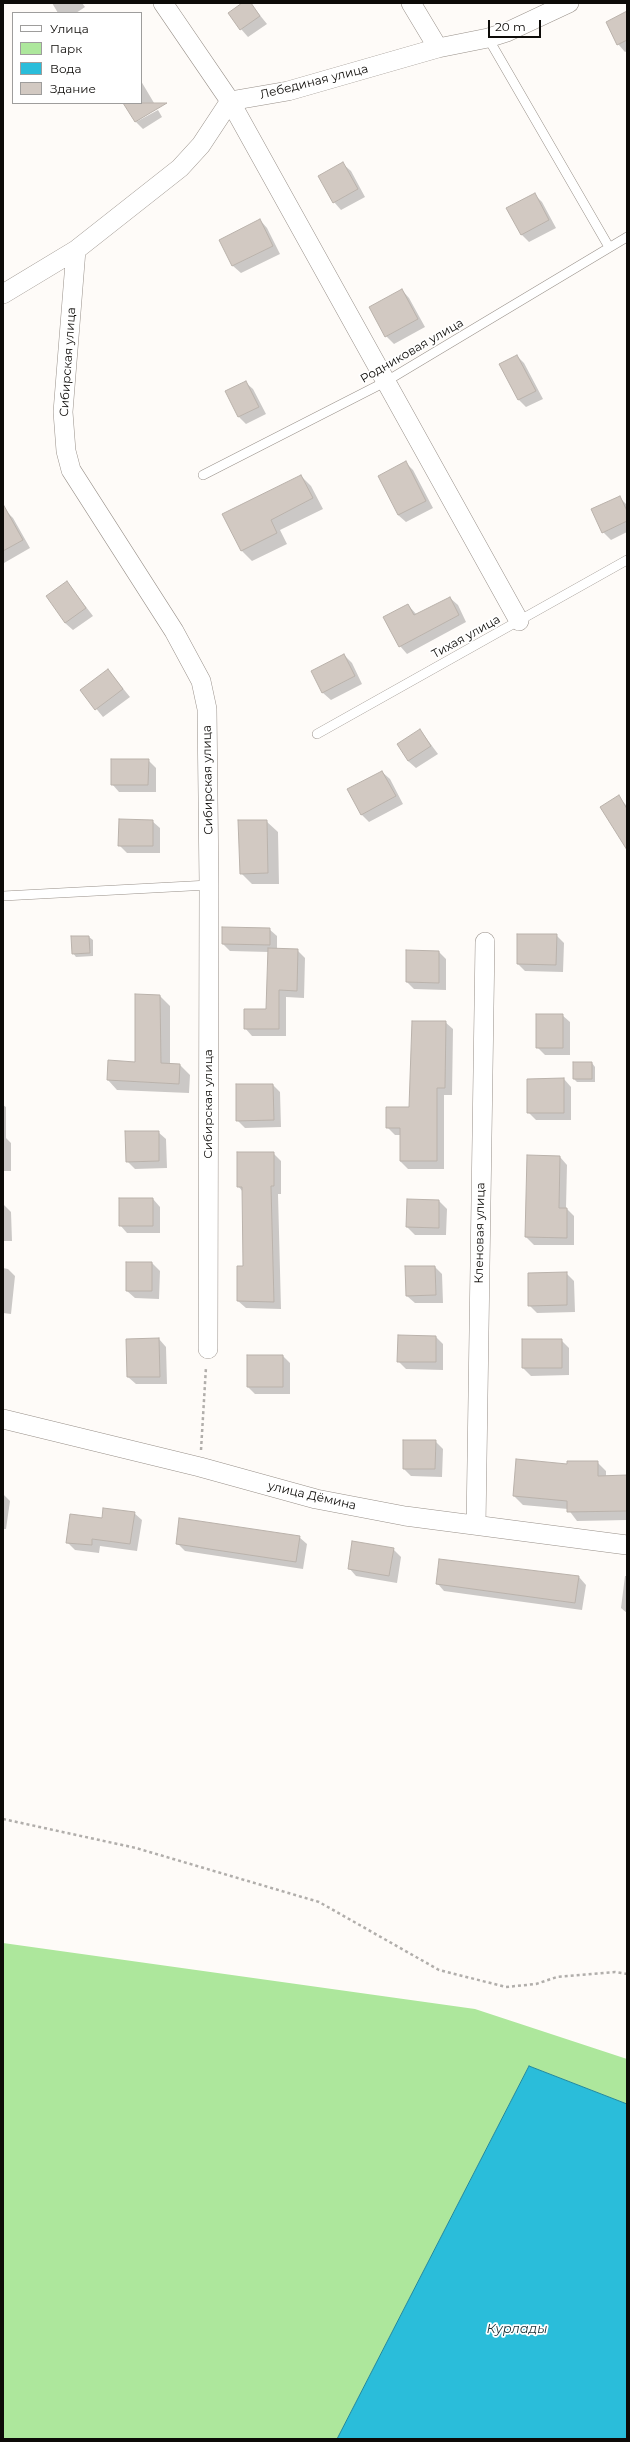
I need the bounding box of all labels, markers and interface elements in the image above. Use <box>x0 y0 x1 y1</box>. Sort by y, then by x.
legend <box>12 12 142 104</box>
scale bar <box>490 12 543 38</box>
text: 20 m <box>495 19 526 34</box>
text: Улица <box>50 21 89 36</box>
text: Парк <box>50 41 82 56</box>
text: Вода <box>50 61 81 76</box>
street label: Лебединая улица <box>258 62 370 102</box>
text: Здание <box>50 81 96 96</box>
street label: Сибирская улица <box>57 307 79 417</box>
street label: Родниковая улица <box>358 316 466 386</box>
street label: Тихая улица <box>429 612 503 662</box>
street label: Сибирская улица <box>200 725 216 835</box>
street label: Сибирская улица <box>201 1049 215 1159</box>
street label: Кленовая улица <box>472 1182 488 1284</box>
street label: улица Дёмина <box>266 1479 358 1513</box>
water label: Курлады <box>487 2321 547 2337</box>

